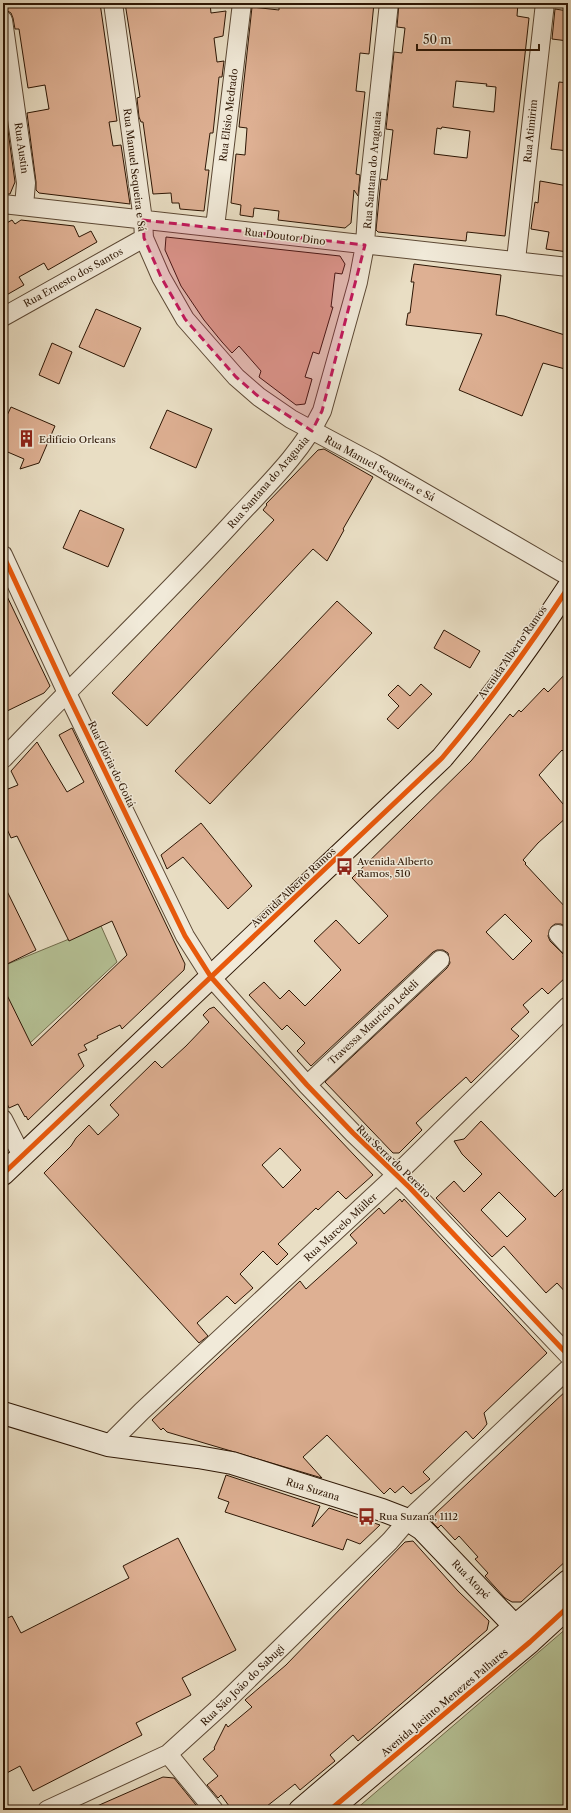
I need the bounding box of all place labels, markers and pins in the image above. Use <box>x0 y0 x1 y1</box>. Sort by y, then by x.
building icon: Edifício Orleans <box>16 429 36 449</box>
place label: Edifício Orleans <box>39 433 116 446</box>
place label: Avenida Alberto Ramos, 510 <box>356 855 433 880</box>
bus stop icon: Avenida Alberto Ramos, 510 <box>334 857 354 877</box>
bus stop icon: Rua Suzana, 1112 <box>356 1506 376 1526</box>
place label: Rua Suzana, 1112 <box>379 1510 458 1523</box>

